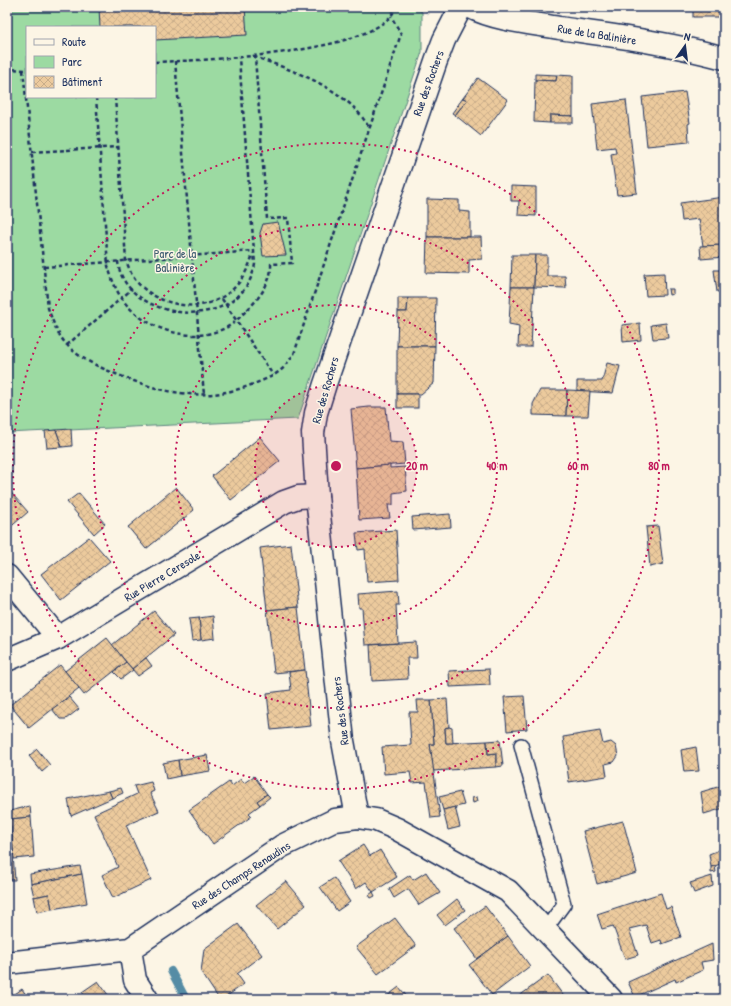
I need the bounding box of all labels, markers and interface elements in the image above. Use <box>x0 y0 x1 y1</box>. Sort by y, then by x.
street label: Rue de la Balinière <box>556 19 638 49</box>
legend <box>26 26 156 98</box>
north arrow <box>665 26 705 66</box>
text: N <box>683 29 692 44</box>
text: Route <box>62 33 86 50</box>
street label: Rue des Rochers <box>408 48 448 118</box>
text: Parc <box>62 53 82 70</box>
text: Bâtiment <box>62 73 103 90</box>
park label: Parc de la Balinière <box>154 245 197 276</box>
street label: Rue des Rochers <box>307 354 343 425</box>
text: 20 m <box>406 457 428 474</box>
text: 40 m <box>487 457 507 474</box>
text: 60 m <box>567 457 589 474</box>
text: 80 m <box>648 457 670 474</box>
centre of rings <box>329 459 343 473</box>
street label: Rue Pierre Ceresole <box>121 546 203 605</box>
street label: Rue des Rochers <box>327 676 353 746</box>
street label: Rue des Champs Renaudins <box>188 837 294 913</box>

